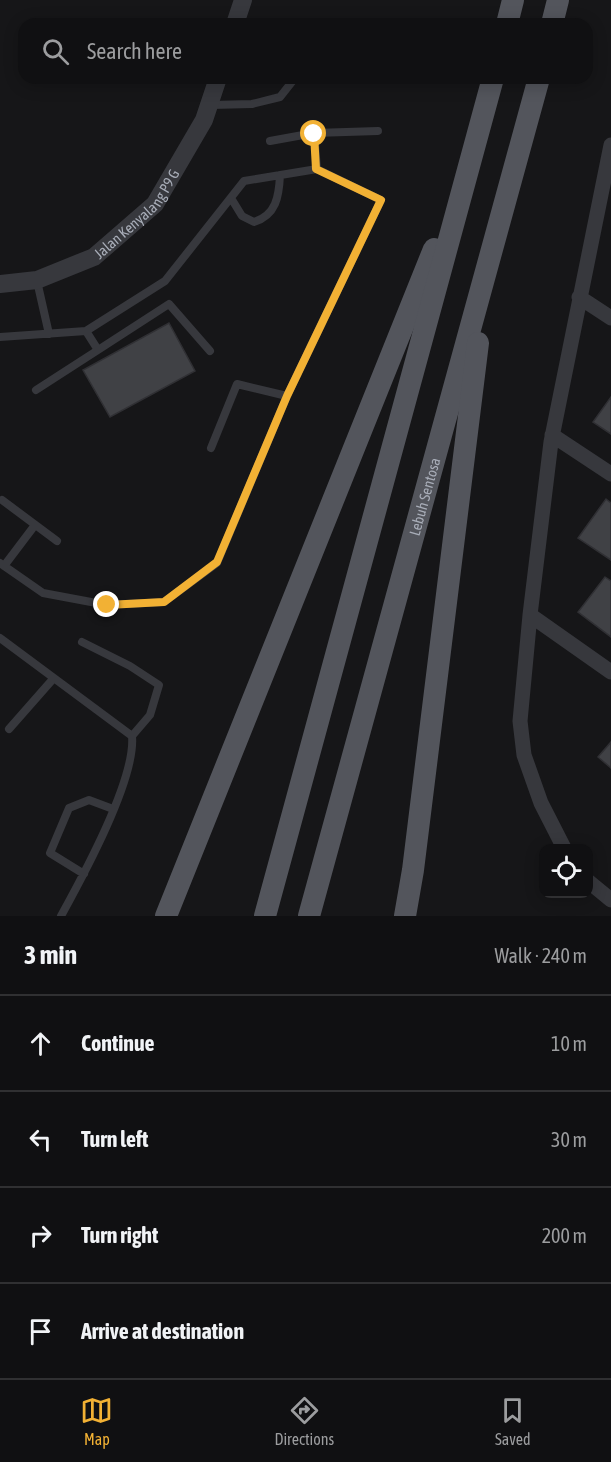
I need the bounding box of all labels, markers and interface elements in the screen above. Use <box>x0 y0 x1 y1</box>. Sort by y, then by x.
search box <box>18 18 593 84</box>
icon: search <box>39 35 72 68</box>
text: Search here <box>87 38 182 64</box>
route start <box>300 120 326 146</box>
street label: Jalan Kenyalang P9 G <box>90 166 182 262</box>
street label: Lebuh Sentosa <box>405 456 443 537</box>
route end <box>93 591 119 617</box>
map controls <box>539 844 593 898</box>
button: locate <box>539 844 593 898</box>
text: 3 min <box>24 940 77 970</box>
text: Walk · 240 m <box>495 944 587 967</box>
icon: ahead <box>24 1027 57 1060</box>
text: Continue <box>81 1030 155 1056</box>
text: 10 m <box>551 1032 587 1055</box>
icon: left <box>24 1123 57 1156</box>
text: Turn left <box>81 1126 148 1152</box>
text: 30 m <box>551 1128 587 1151</box>
icon: right <box>24 1219 57 1252</box>
text: Turn right <box>81 1222 158 1248</box>
text: 200 m <box>542 1224 587 1247</box>
icon: arrive <box>24 1315 57 1348</box>
text: Arrive at destination <box>81 1318 244 1344</box>
tab: Map <box>80 1394 113 1448</box>
tab: Directions <box>274 1394 334 1448</box>
tab: Saved <box>495 1394 530 1448</box>

